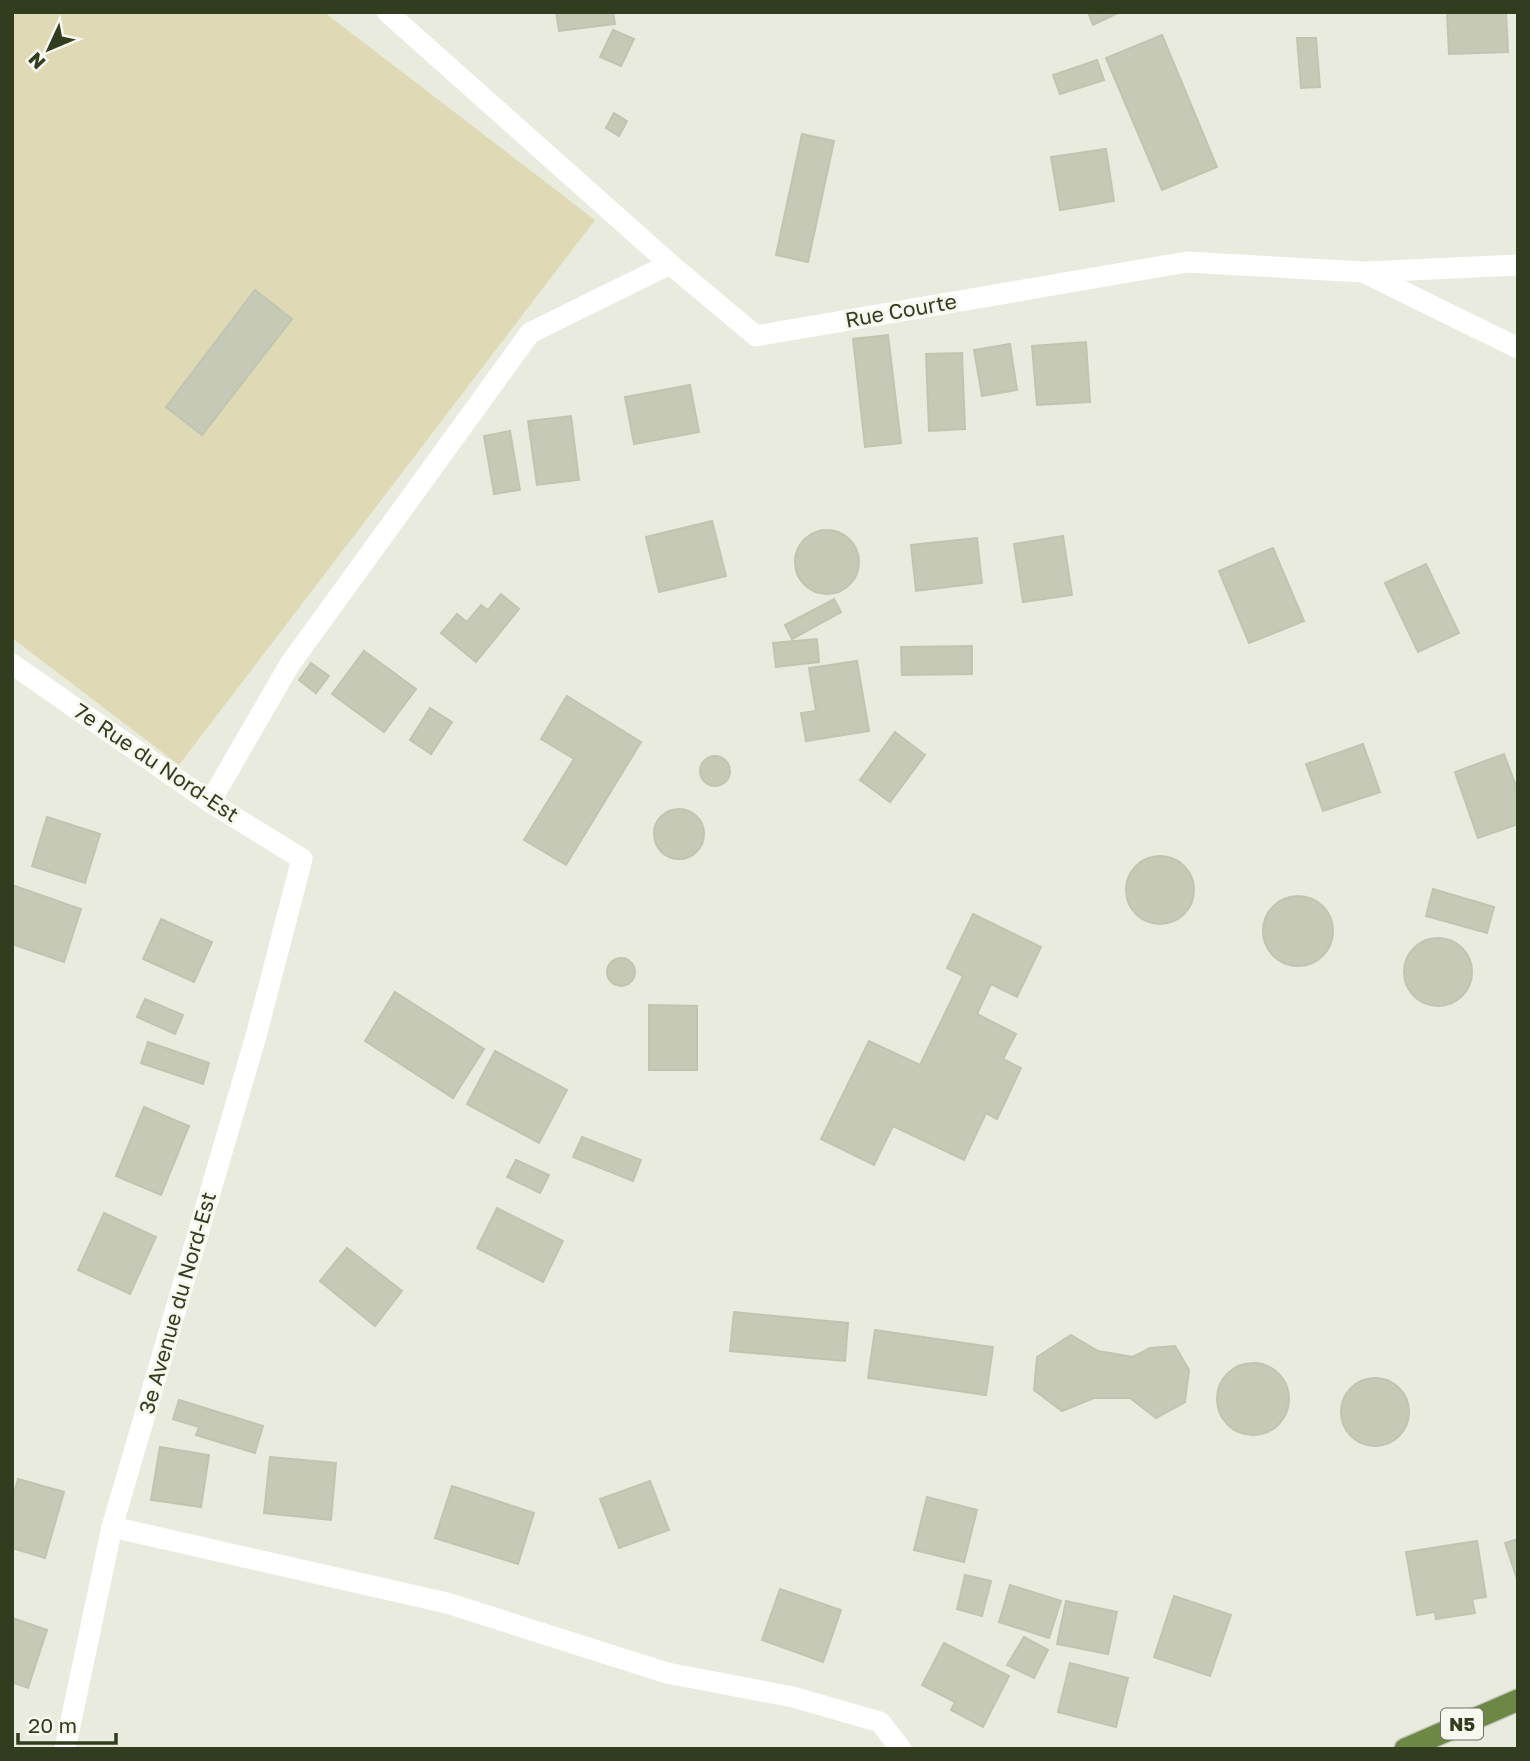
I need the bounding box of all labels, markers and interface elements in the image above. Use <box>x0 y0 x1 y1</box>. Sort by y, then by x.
north arrow <box>14 14 84 84</box>
text: N <box>23 48 50 74</box>
street label: Rue Courte <box>843 287 959 333</box>
street label: 7e Rue du Nord-Est <box>69 697 244 827</box>
street label: 3e Avenue du Nord-Est <box>133 1189 221 1417</box>
scale bar <box>18 1702 116 1746</box>
road number: N5 <box>1441 1708 1483 1740</box>
text: 20 m <box>28 1712 77 1738</box>

